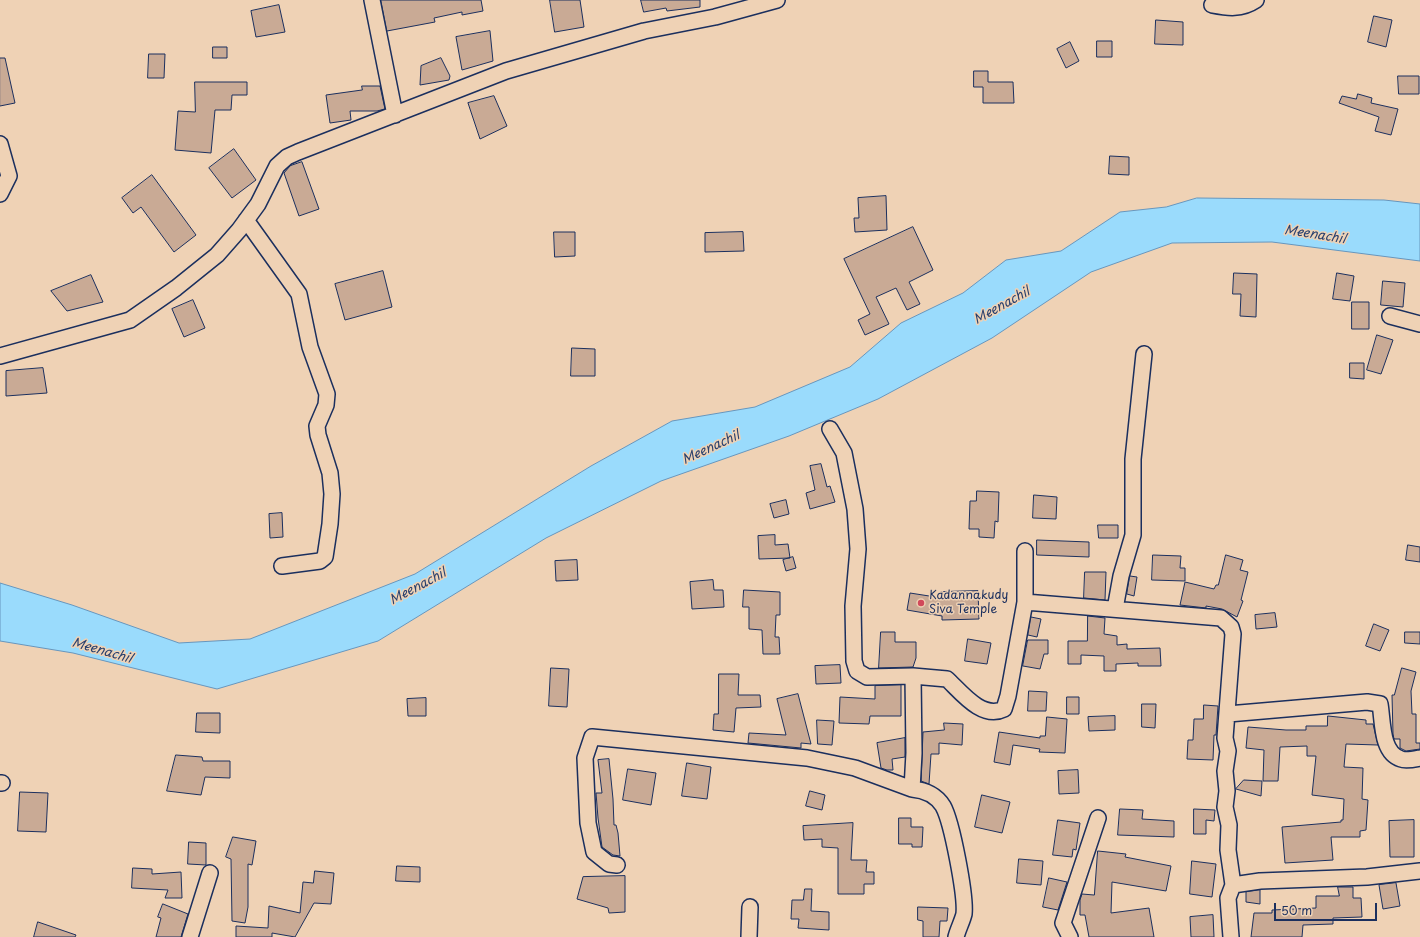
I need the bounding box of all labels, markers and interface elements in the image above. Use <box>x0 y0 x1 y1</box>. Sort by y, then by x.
water label: Meenachil <box>1283 222 1347 248</box>
water label: Meenachil <box>971 284 1033 328</box>
water label: Meenachil <box>680 428 742 468</box>
water label: Meenachil <box>387 566 449 608</box>
place label: Kadannakudy Siva Temple <box>929 589 1008 617</box>
marker: Kadannakudy Siva Temple <box>916 598 926 608</box>
water label: Meenachil <box>70 635 134 667</box>
scale bar <box>1276 895 1379 921</box>
text: 50 m <box>1281 901 1312 919</box>

